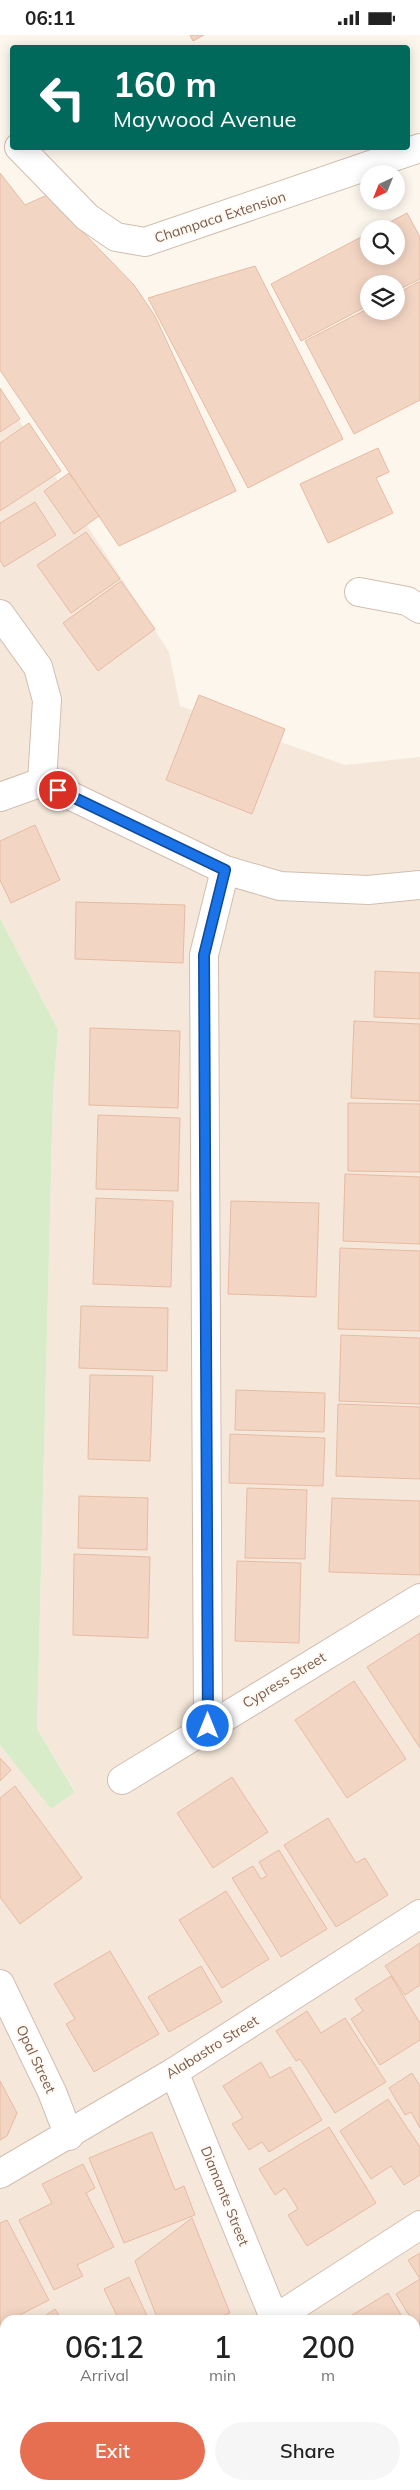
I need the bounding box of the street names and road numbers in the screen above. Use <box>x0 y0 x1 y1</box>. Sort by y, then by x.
street label: Champaca Extension <box>152 187 288 247</box>
street label: Cypress Street <box>239 1648 329 1712</box>
street label: Alabastro Street <box>162 2011 262 2083</box>
street label: Opal Street <box>12 2022 60 2096</box>
street label: Diamante Street <box>197 2144 253 2249</box>

